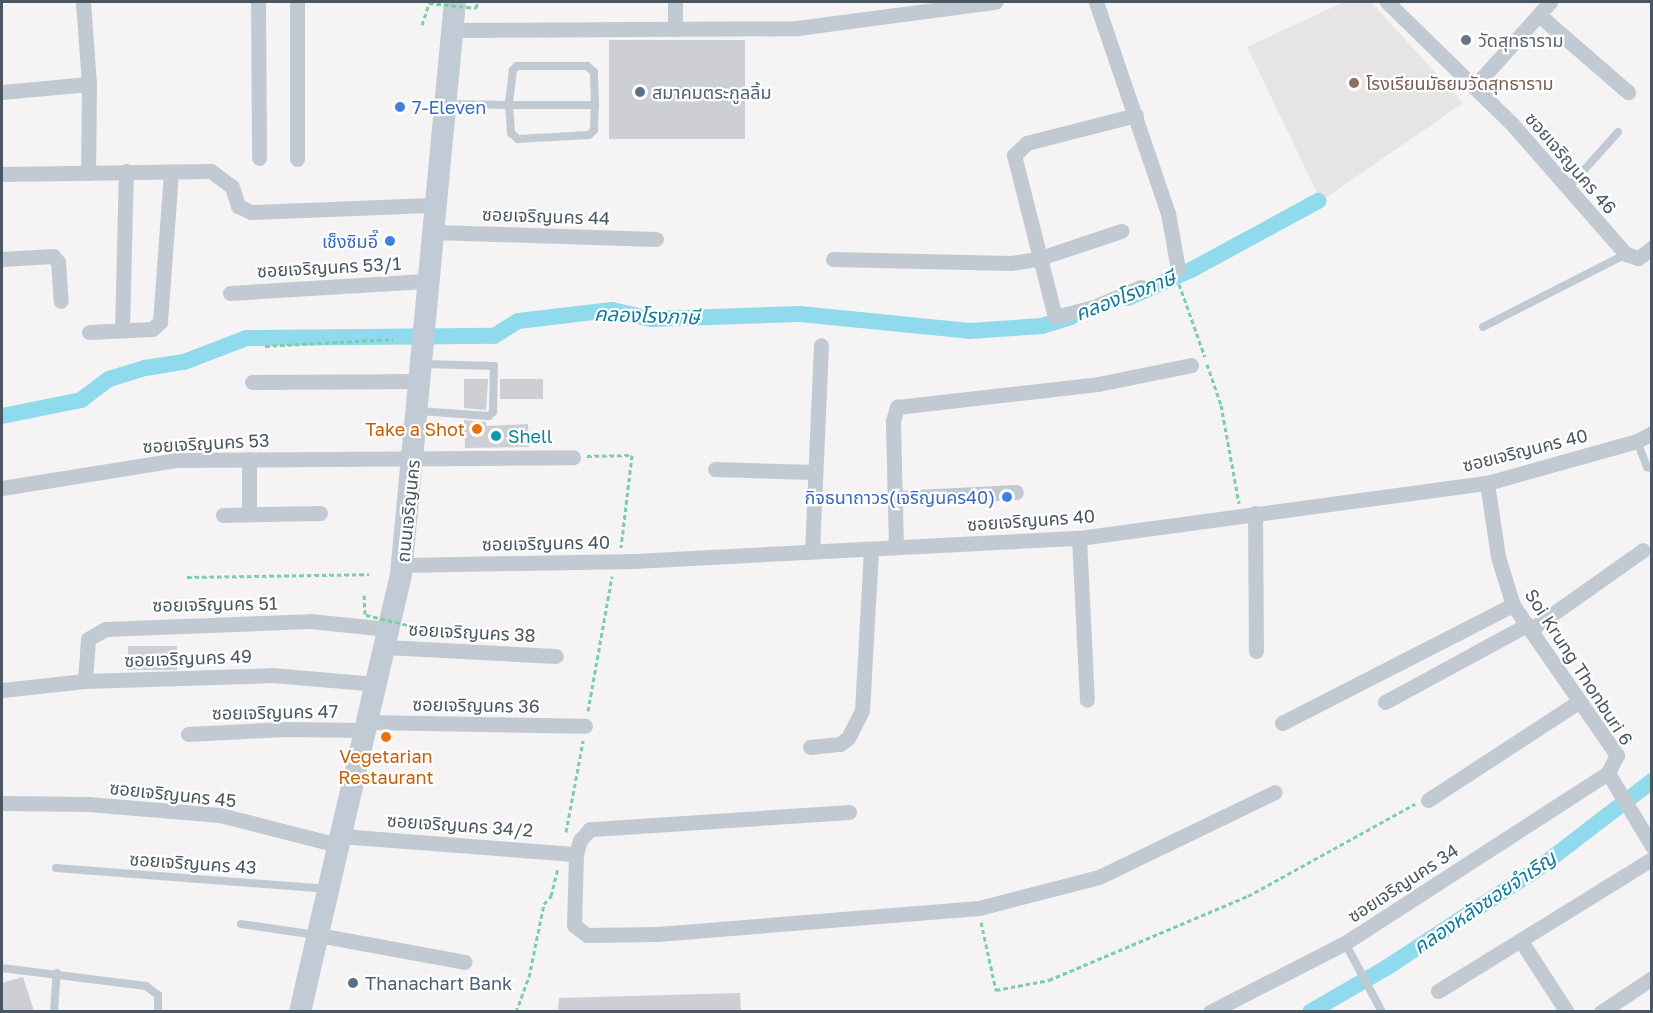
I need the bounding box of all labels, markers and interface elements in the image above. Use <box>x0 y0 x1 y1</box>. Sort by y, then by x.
place label: วัดสุทธาราม <box>1478 29 1563 51</box>
marker: วัดสุทธาราม <box>1459 33 1473 47</box>
place label: โรงเรียนมัธยมวัดสุทธาราม <box>1366 72 1553 94</box>
marker: โรงเรียนมัธยมวัดสุทธาราม <box>1347 76 1361 90</box>
place label: สมาคมตระกูลลิ้ม <box>652 81 771 103</box>
marker: สมาคมตระกูลลิ้ม <box>633 85 647 99</box>
place label: 7-Eleven <box>412 96 486 118</box>
marker: 7-Eleven <box>393 100 407 114</box>
street label: ซอยเจริญนคร 46 <box>1521 108 1621 218</box>
street label: ซอยเจริญนคร 44 <box>482 203 610 229</box>
place label: เช็งซิมอี๊ <box>322 230 378 252</box>
marker: เช็งซิมอี๊ <box>383 234 397 248</box>
street label: ซอยเจริญนคร 53/1 <box>256 252 402 282</box>
water label: คลองโรงภาษี <box>1072 265 1178 325</box>
water label: คลองโรงภาษี <box>594 301 700 329</box>
place label: Take a Shot <box>365 418 465 440</box>
marker: Take a Shot <box>470 422 484 436</box>
street label: ซอยเจริญนคร 40 <box>1460 424 1590 476</box>
place label: Shell <box>508 425 553 447</box>
street label: ซอยเจริญนคร 53 <box>142 429 270 457</box>
marker: Shell <box>489 429 503 443</box>
street label: ถนนเจริญนคร <box>392 459 424 563</box>
place label: กิจธนาถาวร(เจริญนคร40) <box>805 486 995 508</box>
marker: กิจธนาถาวร(เจริญนคร40) <box>1000 490 1014 504</box>
street label: ซอยเจริญนคร 40 <box>966 505 1096 535</box>
street label: ซอยเจริญนคร 40 <box>482 531 610 555</box>
street label: Soi Krung Thonburi 6 <box>1520 585 1638 749</box>
street label: ซอยเจริญนคร 51 <box>152 592 278 616</box>
street label: ซอยเจริญนคร 38 <box>408 618 536 646</box>
street label: ซอยเจริญนคร 49 <box>124 645 252 671</box>
street label: ซอยเจริญนคร 36 <box>412 693 540 717</box>
street label: ซอยเจริญนคร 47 <box>212 700 338 724</box>
marker: Vegetarian Restaurant <box>379 730 393 744</box>
place label: Vegetarian Restaurant <box>338 746 434 789</box>
street label: ซอยเจริญนคร 45 <box>109 777 237 811</box>
street label: ซอยเจริญนคร 34/2 <box>386 809 534 841</box>
street label: ซอยเจริญนคร 34 <box>1344 839 1462 927</box>
water label: คลองหลังซอยจำเริญ <box>1408 845 1560 959</box>
street label: ซอยเจริญนคร 43 <box>129 848 257 878</box>
place label: Thanachart Bank <box>365 972 512 994</box>
marker: Thanachart Bank <box>346 976 360 990</box>

